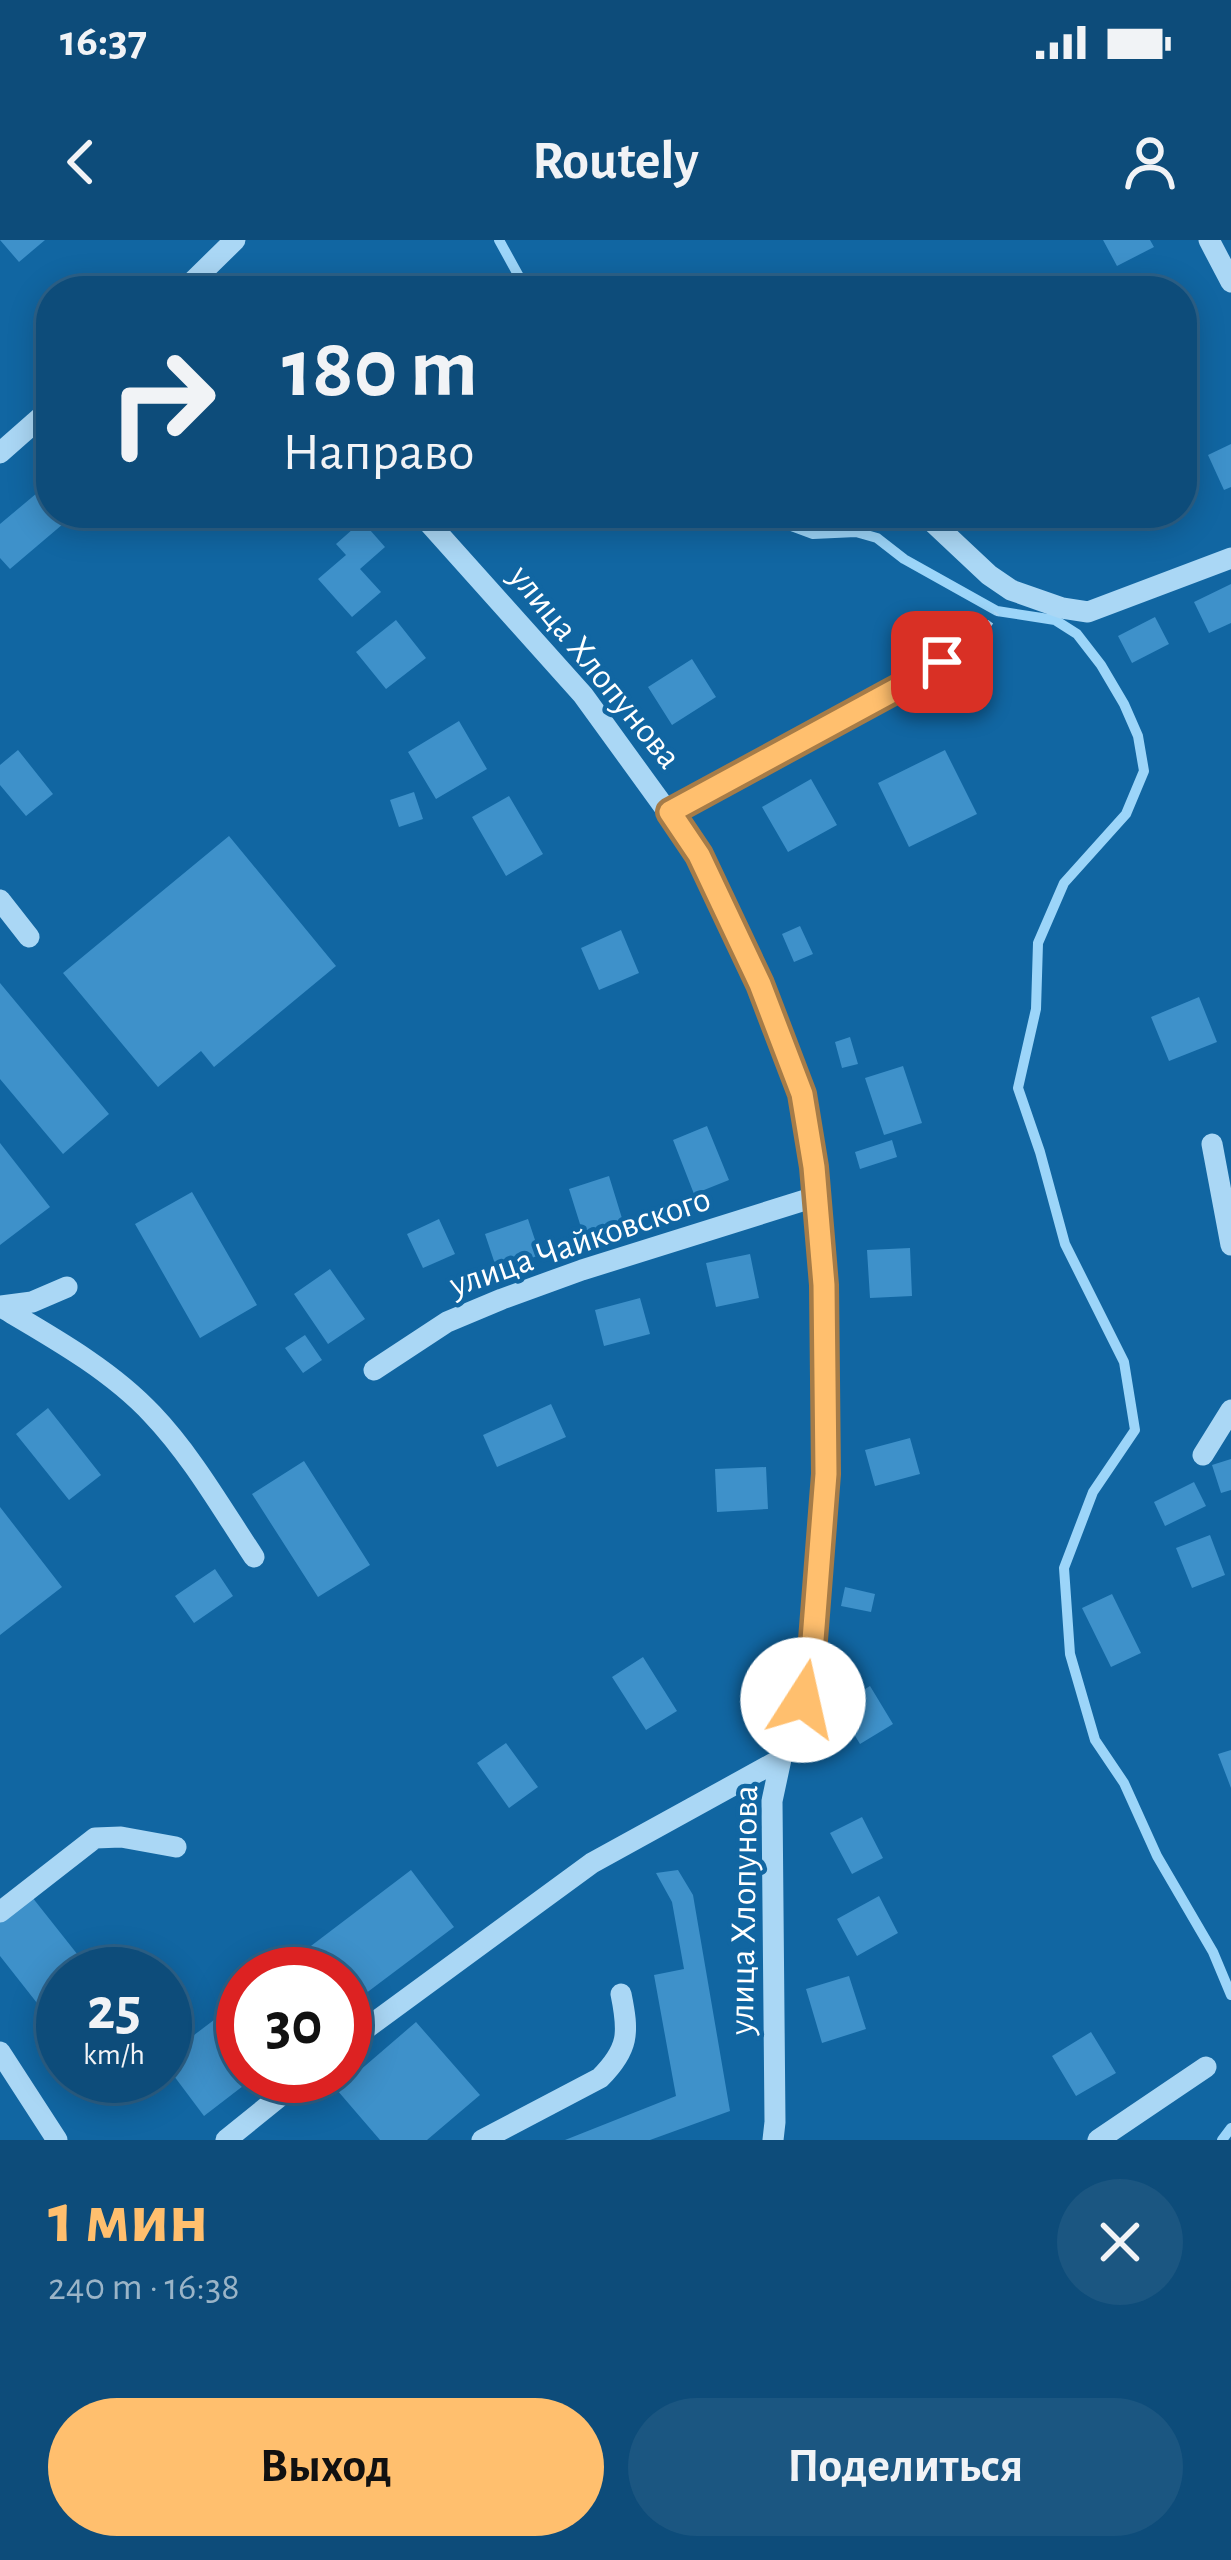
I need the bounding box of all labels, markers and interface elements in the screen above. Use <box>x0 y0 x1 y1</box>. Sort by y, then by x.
text: 16:37 <box>60 19 147 64</box>
icon: back <box>48 129 114 195</box>
icon: person <box>1117 129 1183 195</box>
text: Routely <box>532 135 699 189</box>
icon: right <box>84 324 240 480</box>
text: 180 m <box>282 328 478 412</box>
text: Направо <box>282 426 474 480</box>
street label: улица Хлопунова <box>502 558 688 775</box>
pin <box>891 611 993 713</box>
icon: arrive <box>909 629 975 695</box>
street label: улица Чайковского <box>444 1181 715 1304</box>
position arrow <box>740 1637 866 1763</box>
street label: улица Хлопунова <box>724 1785 764 2036</box>
speed limit sign: 30 <box>216 1947 372 2103</box>
text: 25 <box>87 1980 141 2040</box>
text: km/h <box>83 2040 145 2070</box>
button: close <box>1057 2179 1183 2305</box>
text: 1 мин <box>48 2183 209 2255</box>
text: 240 m · 16:38 <box>48 2268 240 2307</box>
button: Выход <box>48 2398 604 2536</box>
button: Поделиться <box>628 2398 1183 2536</box>

